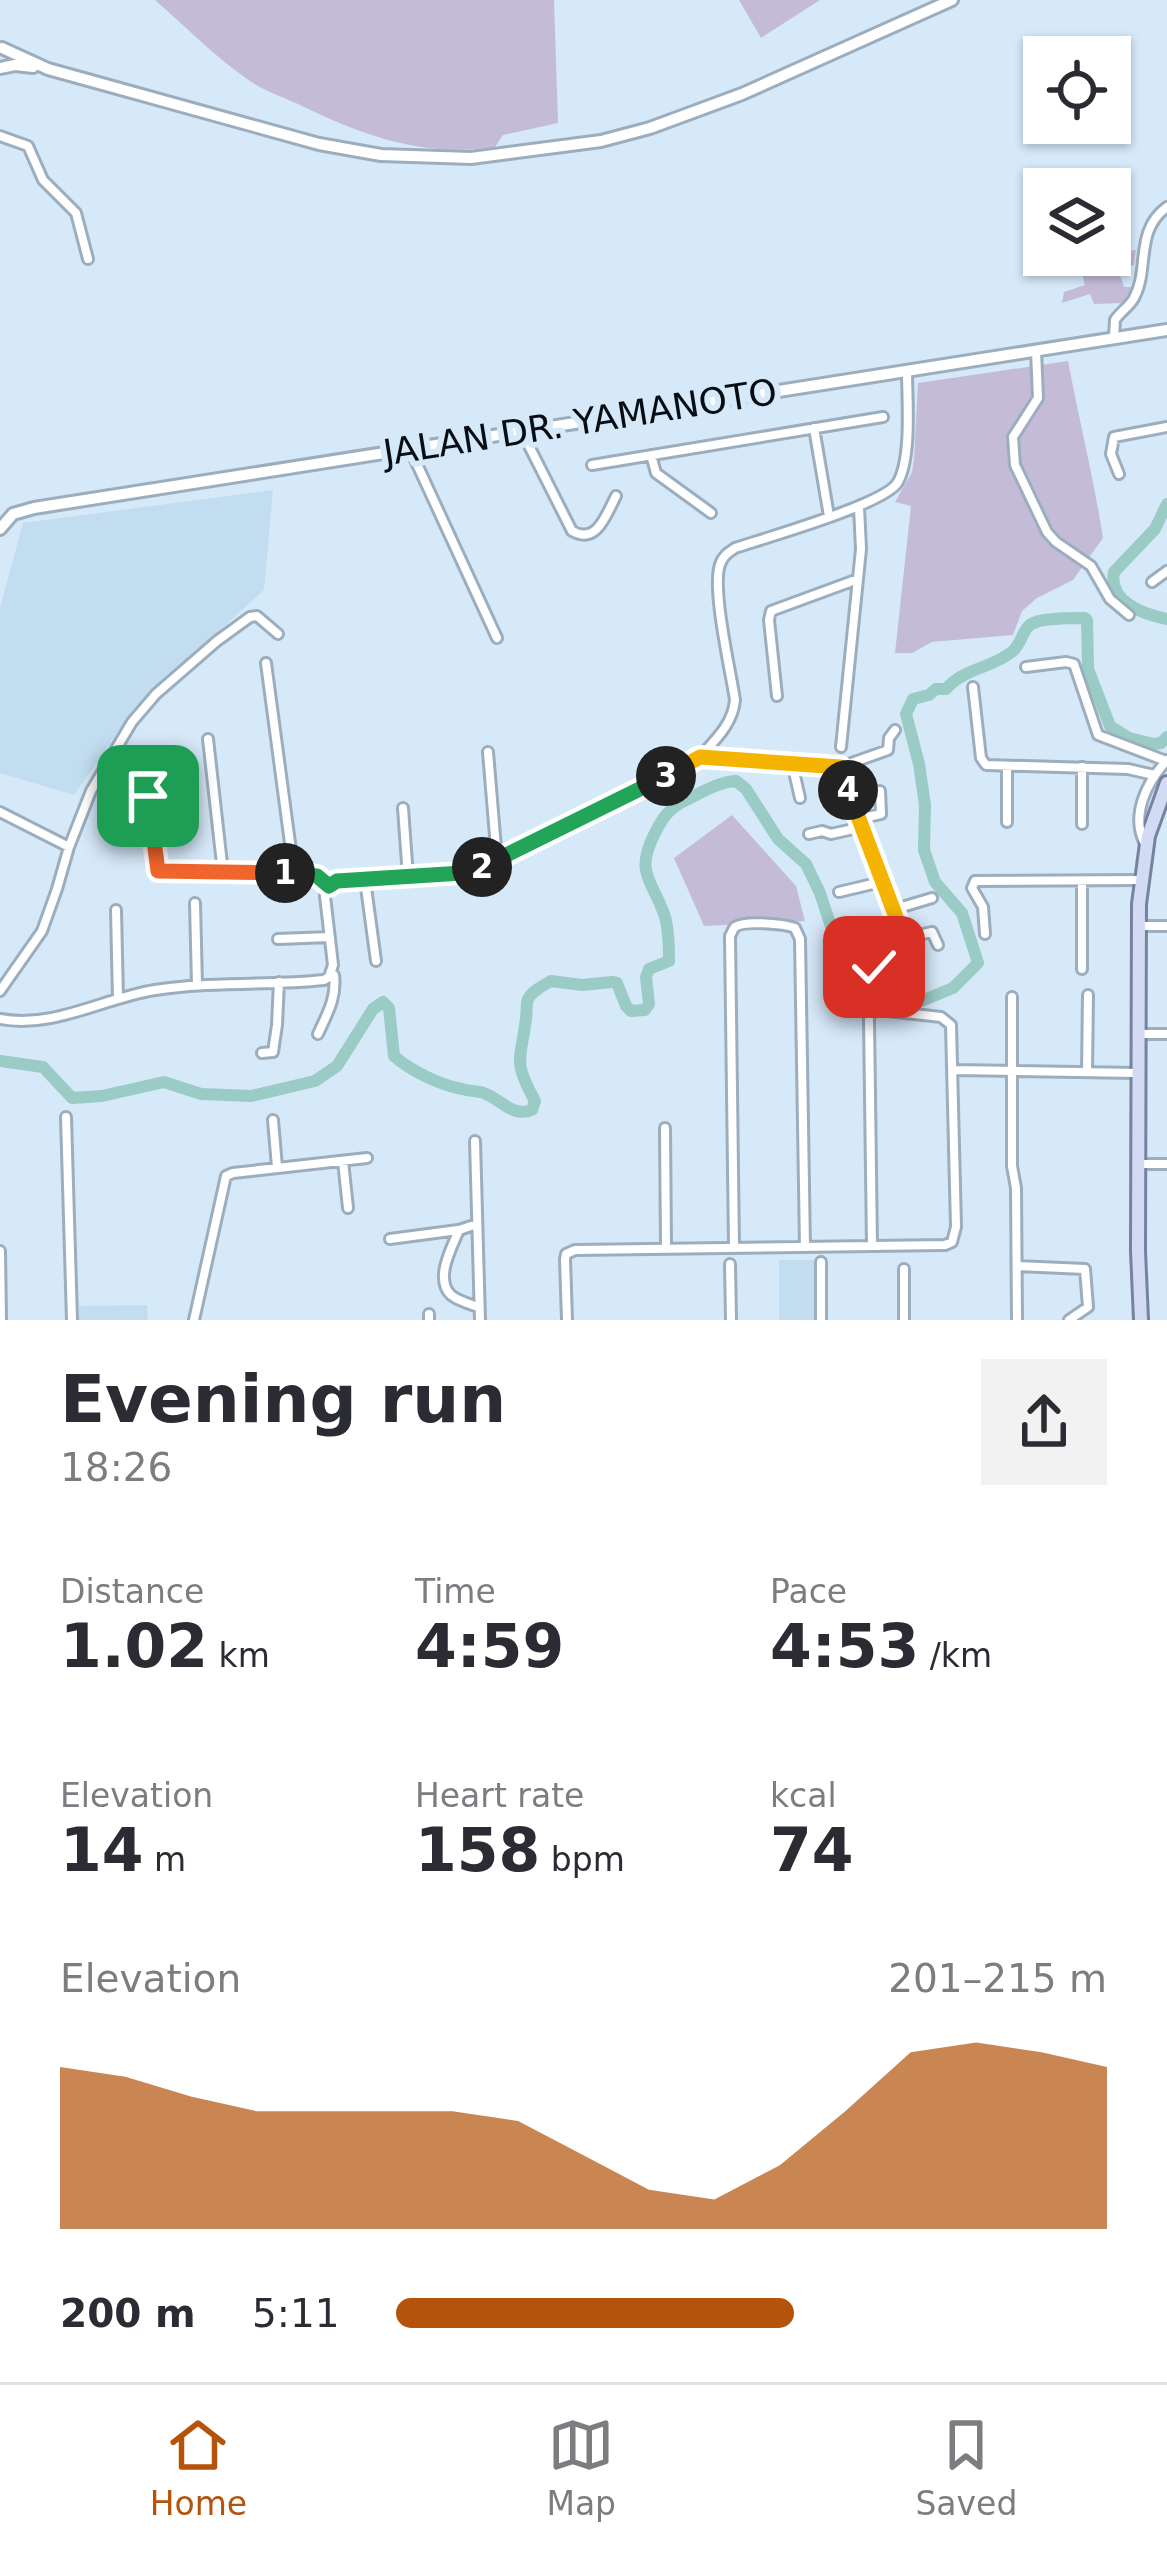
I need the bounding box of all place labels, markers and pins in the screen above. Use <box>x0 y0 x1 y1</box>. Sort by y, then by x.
pin <box>97 745 199 847</box>
pin: 3 <box>636 746 696 806</box>
pin: 4 <box>818 760 878 820</box>
pin: 2 <box>452 837 512 897</box>
pin: 1 <box>255 843 315 903</box>
pin <box>823 916 925 1018</box>

